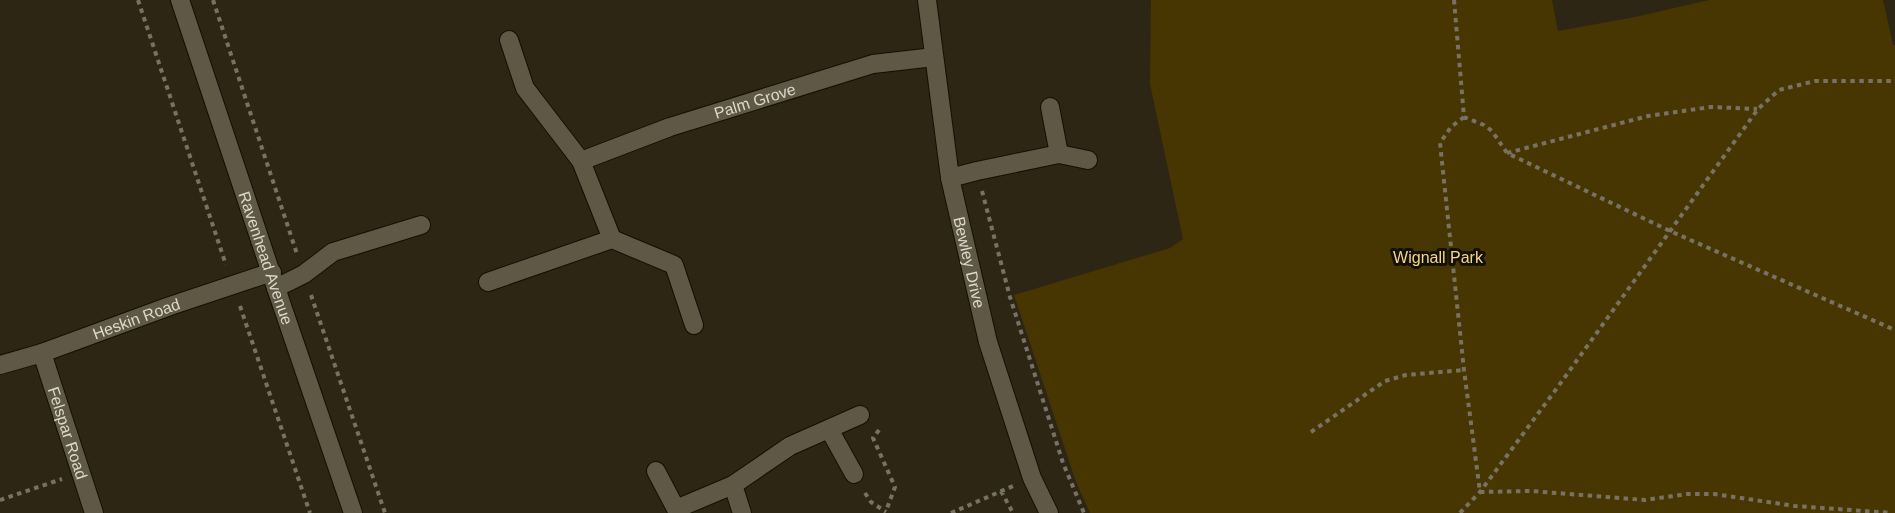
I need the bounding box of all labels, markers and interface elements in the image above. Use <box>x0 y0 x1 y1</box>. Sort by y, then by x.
street label: Palm Grove <box>712 81 798 122</box>
street label: Ravenhead Avenue <box>235 189 296 327</box>
street label: Bewley Drive <box>950 215 988 310</box>
park label: Wignall Park <box>1393 249 1484 266</box>
street label: Heskin Road <box>90 295 182 343</box>
street label: Felspar Road <box>45 385 90 481</box>

